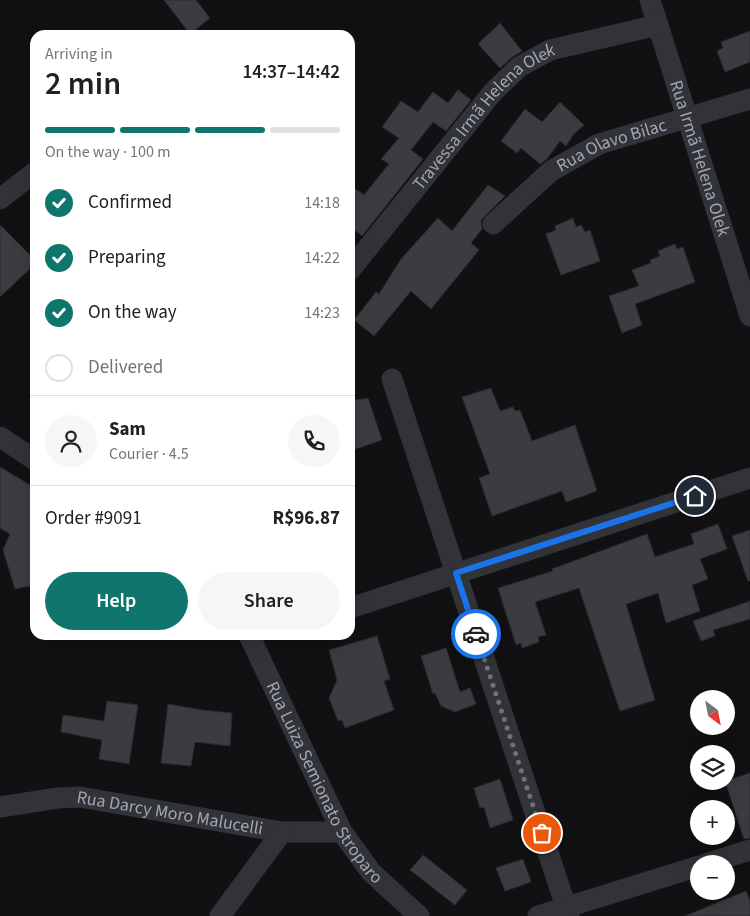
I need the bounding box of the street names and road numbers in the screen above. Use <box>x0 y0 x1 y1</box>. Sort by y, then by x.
street label: Travessa Irmã Helena Olek <box>406 37 557 195</box>
street label: Rua Irmã Helena Olek <box>664 77 737 240</box>
street label: Rua Olavo Bilac <box>552 112 670 178</box>
street label: Rua Luiza Semionato Stroparo <box>260 677 388 889</box>
street label: Rua Darcy Moro Malucelli <box>75 784 265 841</box>

